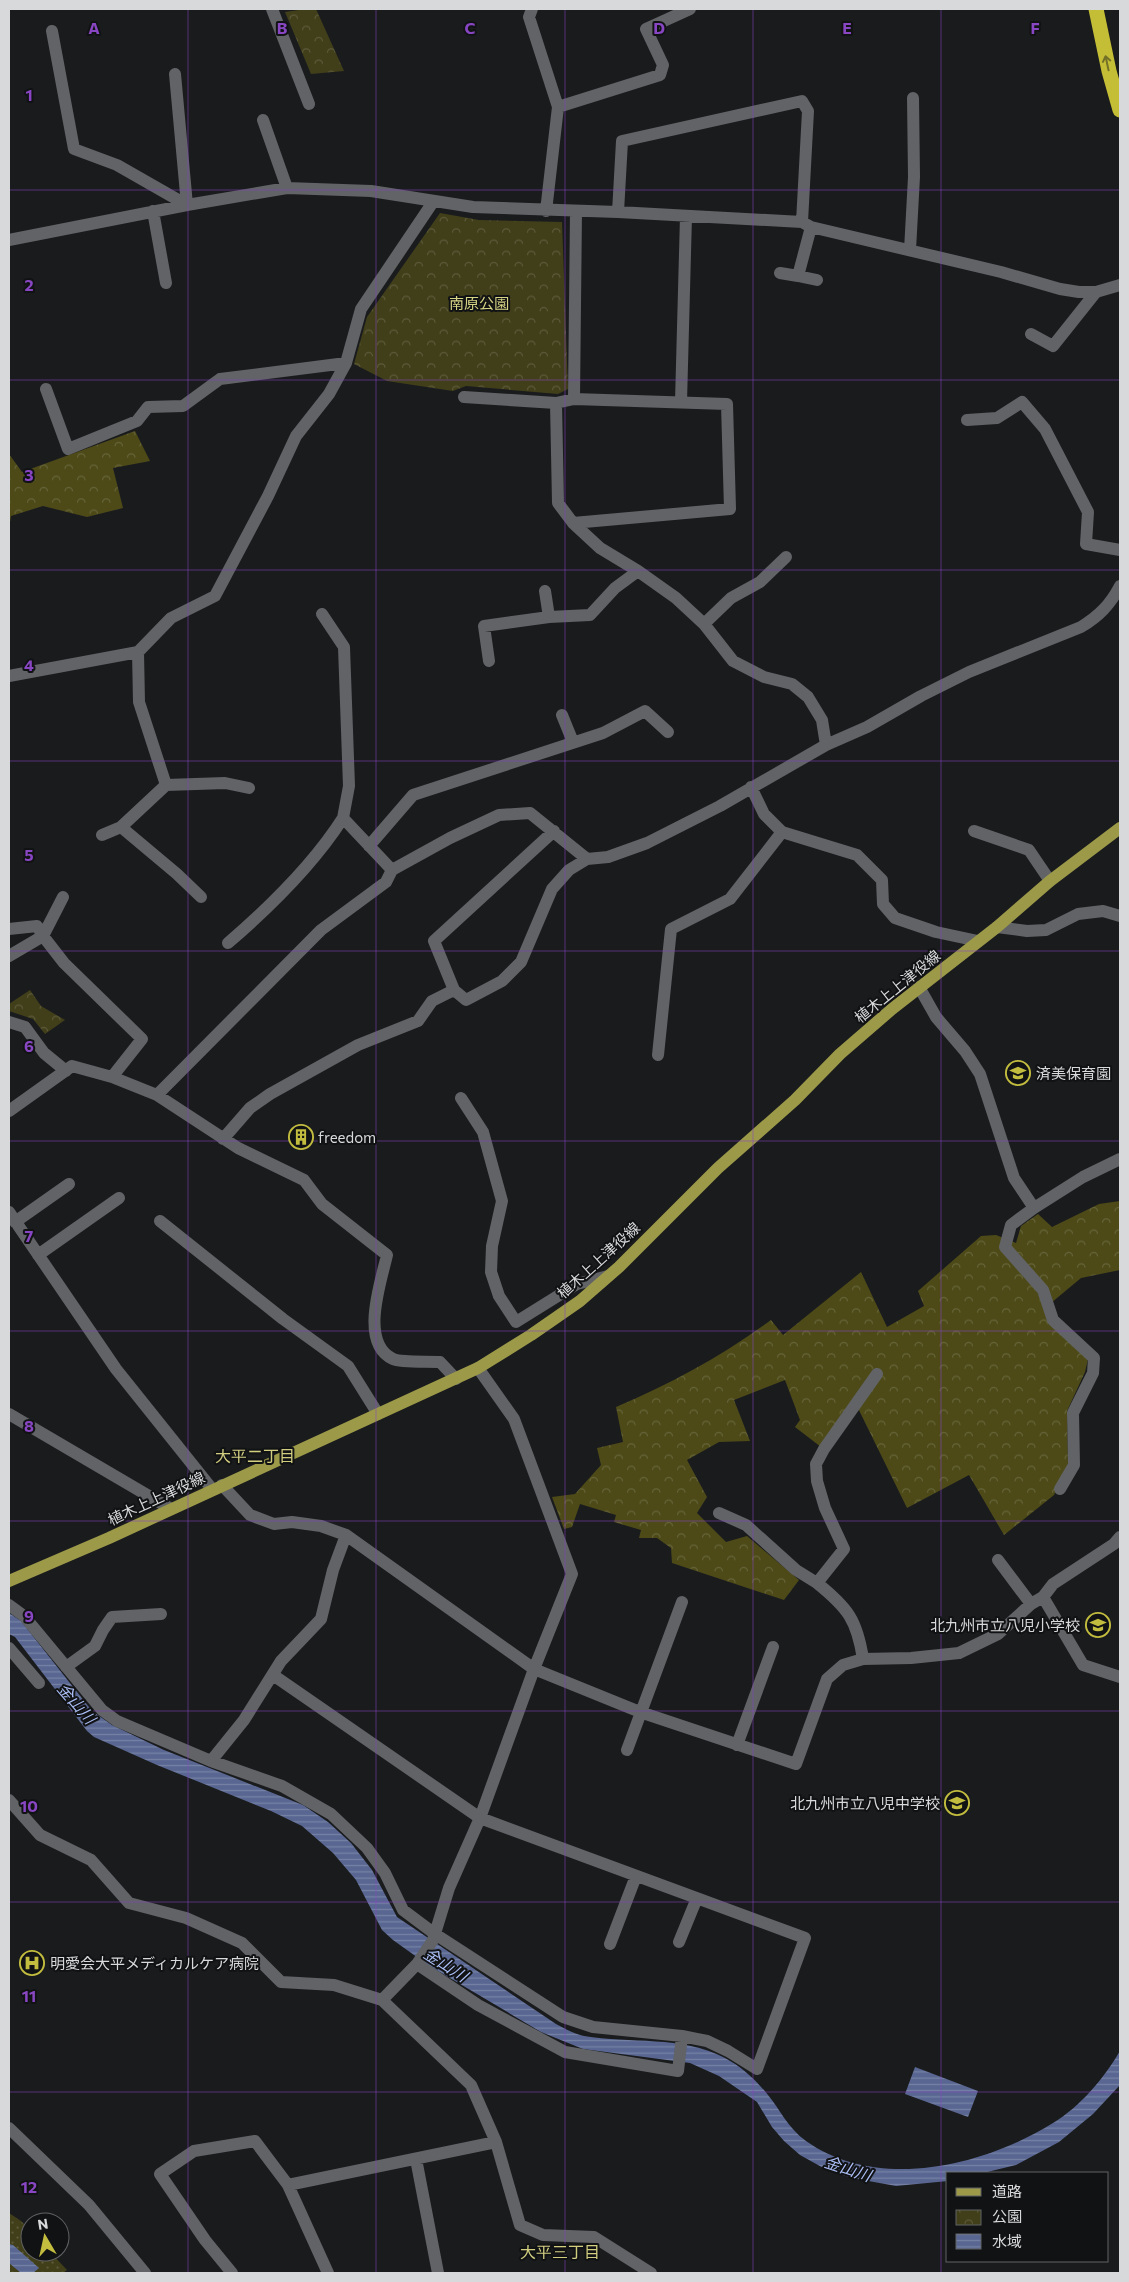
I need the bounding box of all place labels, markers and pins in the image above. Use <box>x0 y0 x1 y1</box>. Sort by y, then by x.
school or university icon: 済美保育園 <box>1005 1060 1031 1086</box>
place label: 済美保育園 <box>1036 1064 1111 1082</box>
building icon: freedom <box>288 1124 314 1150</box>
place label: freedom <box>318 1128 376 1146</box>
school or university icon: 北九州市立八児小学校 <box>1085 1612 1111 1638</box>
place label: 北九州市立八児小学校 <box>930 1616 1080 1634</box>
school or university icon: 北九州市立八児中学校 <box>944 1790 970 1816</box>
place label: 北九州市立八児中学校 <box>790 1794 940 1812</box>
hospital icon: 明愛会大平メディカルケア病院 <box>19 1950 45 1976</box>
place label: 明愛会大平メディカルケア病院 <box>50 1954 259 1972</box>

